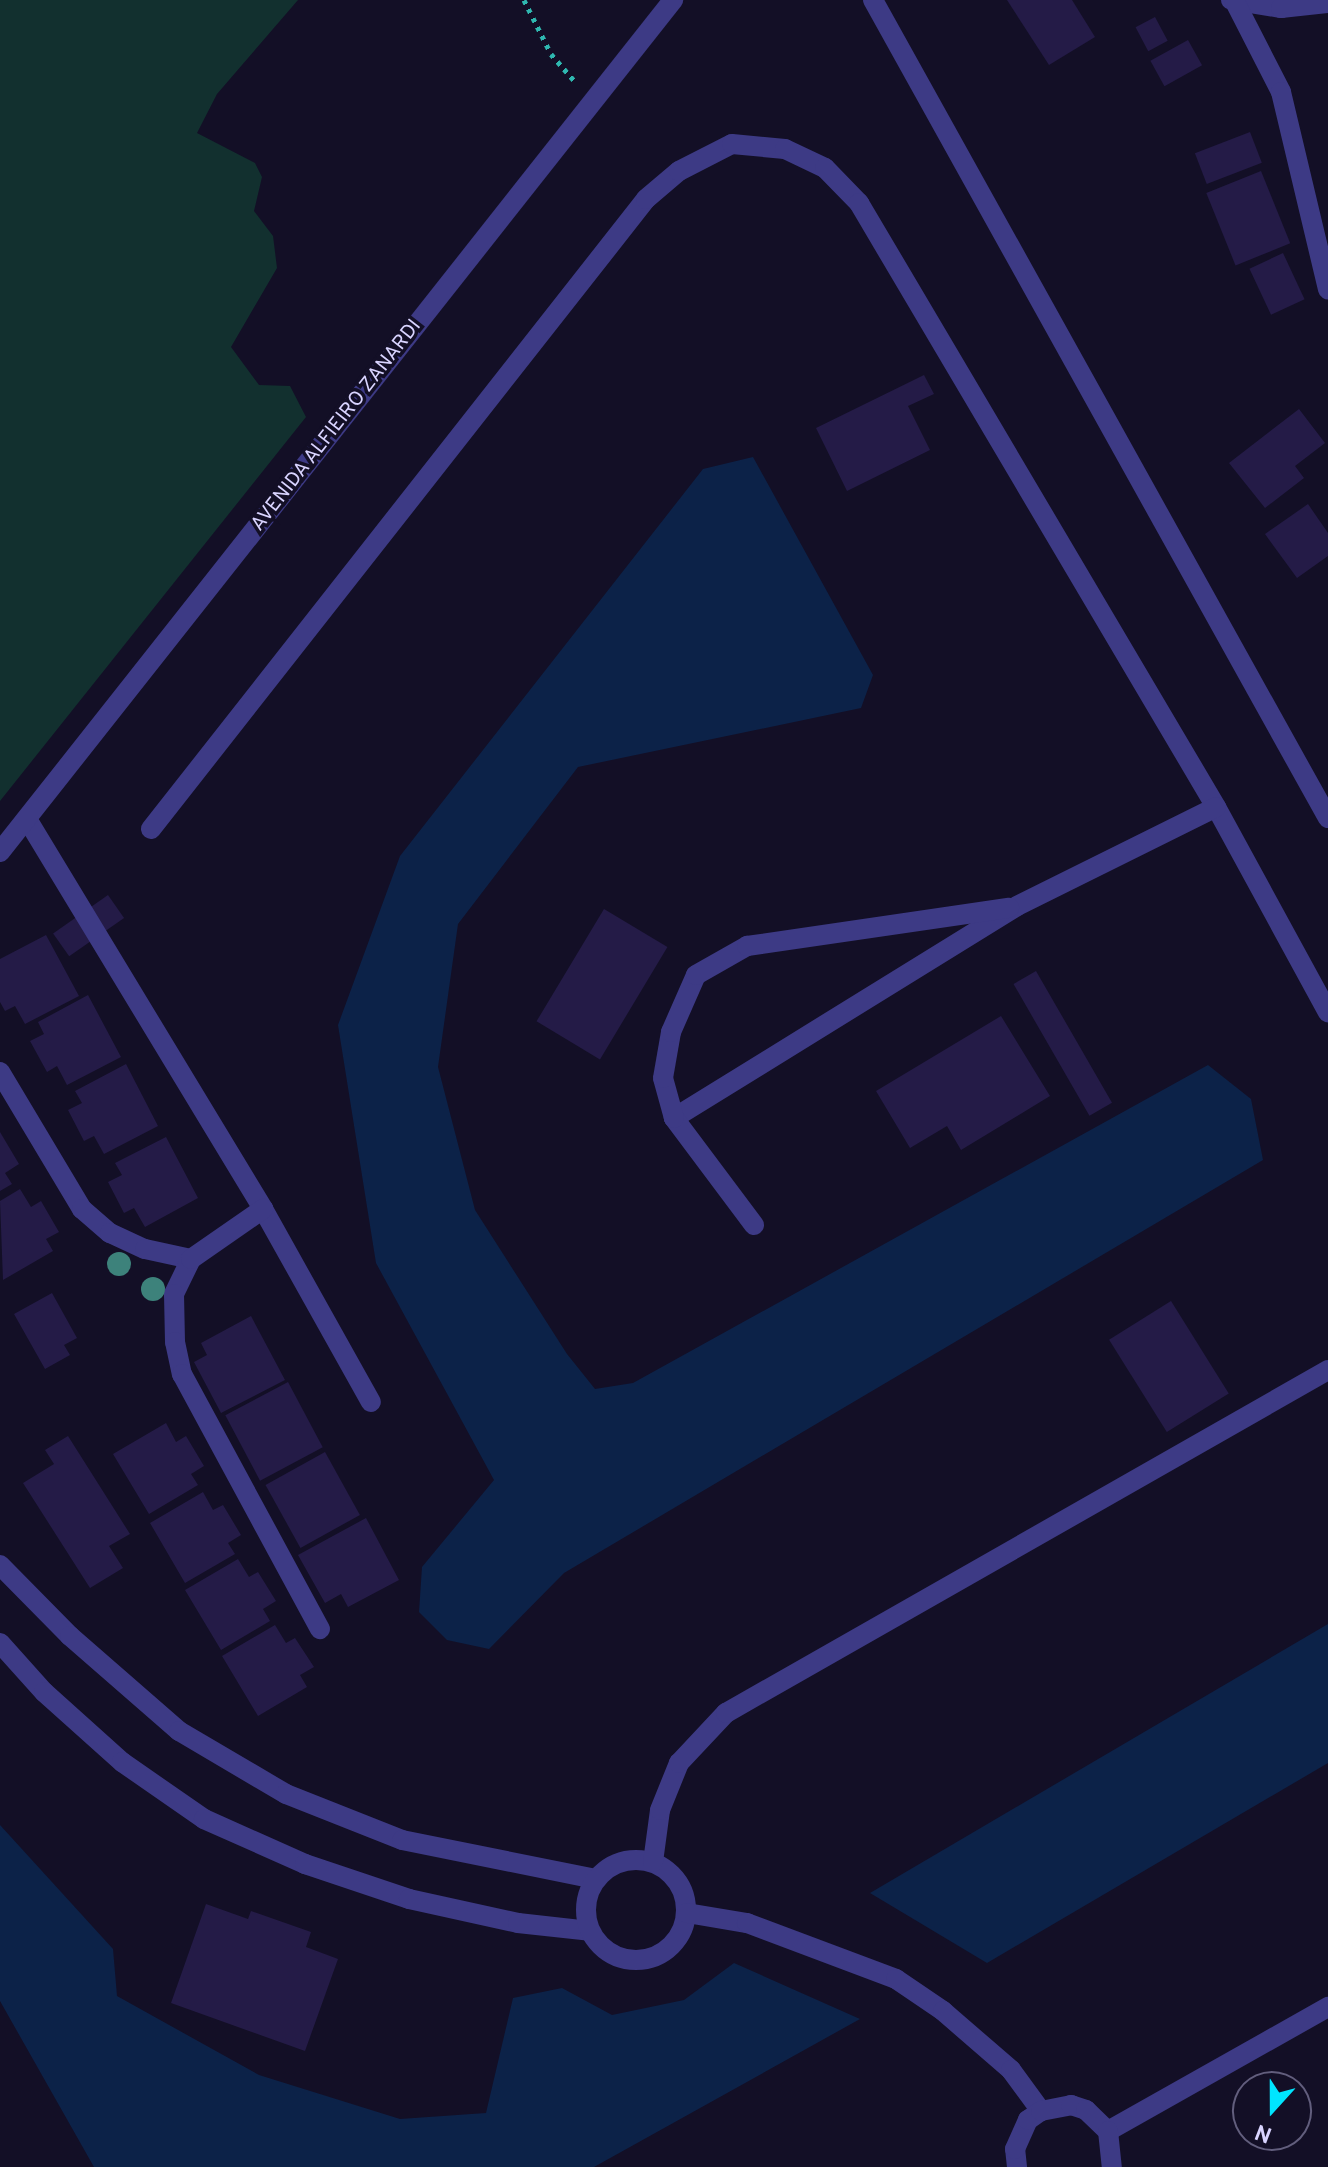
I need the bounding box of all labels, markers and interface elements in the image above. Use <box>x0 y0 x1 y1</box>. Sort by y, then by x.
street label: AVENIDA ALFIEIRO ZANARDI <box>246 315 428 537</box>
north arrow <box>1232 2071 1312 2151</box>
text: N <box>1252 2117 1276 2147</box>

